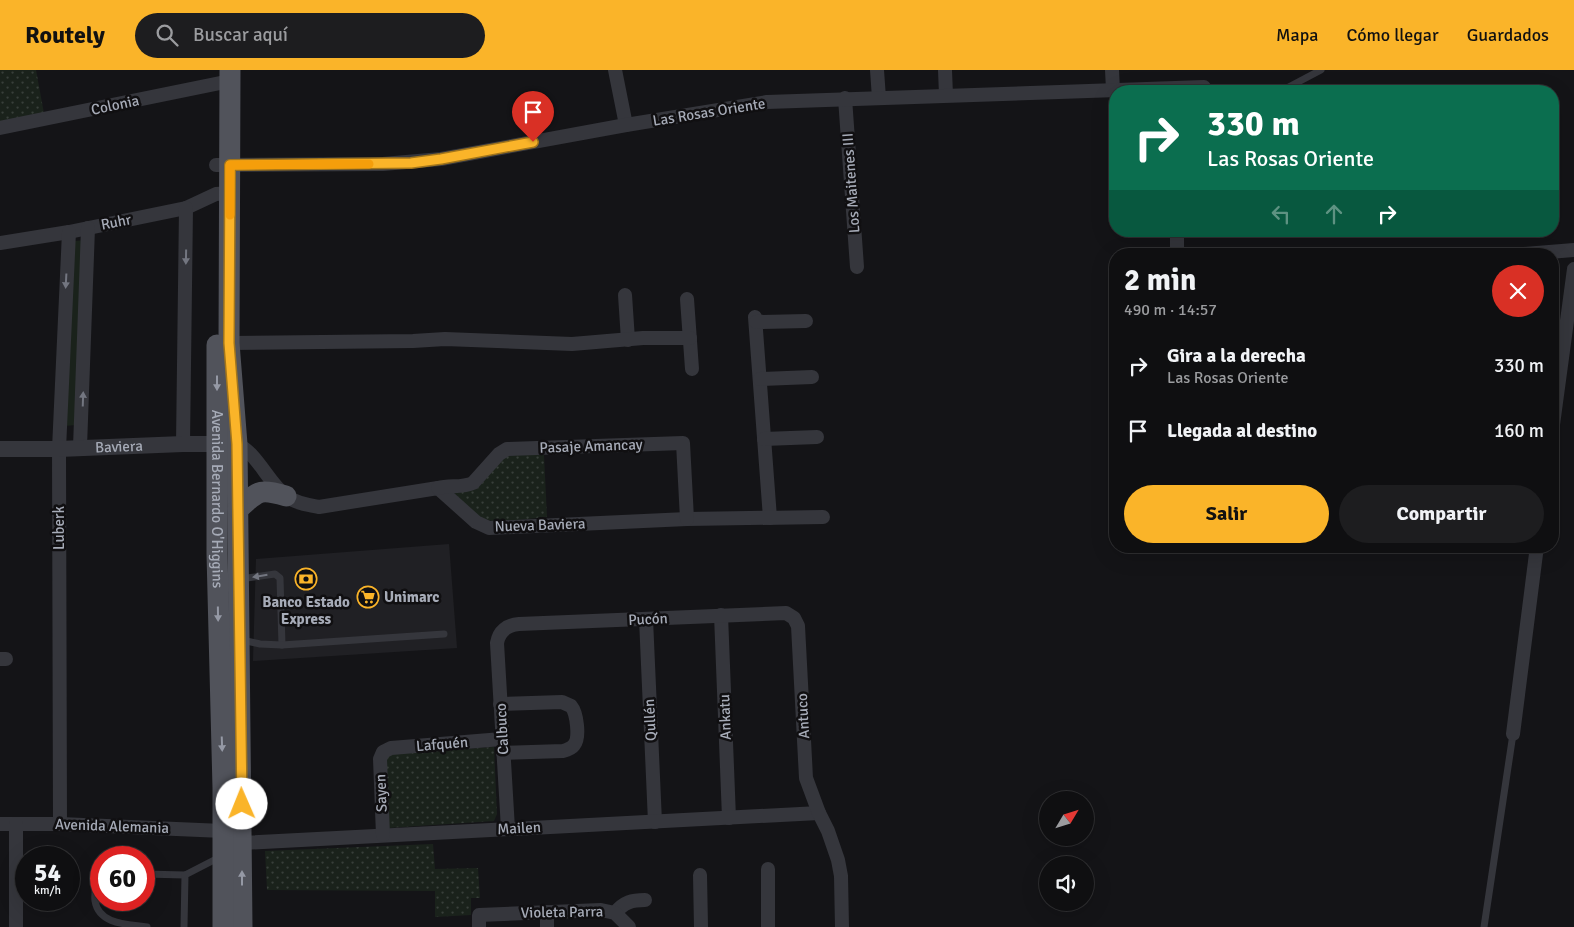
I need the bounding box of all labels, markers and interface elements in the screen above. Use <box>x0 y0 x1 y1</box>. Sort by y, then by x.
search box <box>135 13 485 58</box>
text: Routely <box>25 20 105 50</box>
icon: search <box>153 21 181 49</box>
text: Buscar aquí <box>193 23 288 47</box>
text: Mapa <box>1276 24 1318 46</box>
text: Cómo llegar <box>1346 24 1439 46</box>
text: Guardados <box>1467 24 1549 46</box>
street label: Colonia <box>89 91 141 119</box>
pin <box>512 91 554 142</box>
street label: Las Rosas Oriente <box>651 94 767 130</box>
icon: arrive <box>519 98 547 126</box>
text: 330 m <box>1207 102 1300 145</box>
icon: right <box>1124 105 1189 170</box>
street label: Los Maitenes III <box>839 132 863 234</box>
text: Las Rosas Oriente <box>1207 145 1374 172</box>
icon: left <box>1267 200 1295 228</box>
icon: ahead <box>1320 200 1348 228</box>
icon: right <box>1373 200 1401 228</box>
street label: Ruhr <box>99 210 133 234</box>
one-way arrow <box>182 249 190 265</box>
text: 2 min <box>1124 262 1196 299</box>
button: close <box>1492 265 1544 317</box>
one-way arrow <box>62 273 70 289</box>
text: 490 m · 14:57 <box>1124 300 1217 320</box>
text: Gira a la derecha <box>1167 344 1306 368</box>
icon: right <box>1124 352 1152 380</box>
text: 330 m <box>1494 354 1544 378</box>
text: Las Rosas Oriente <box>1167 368 1288 388</box>
one-way arrow <box>213 375 221 391</box>
one-way arrow <box>79 391 87 407</box>
street label: Avenida Bernardo O'Higgins <box>208 410 227 589</box>
icon: arrive <box>1124 417 1152 445</box>
text: Llegada al destino <box>1167 419 1317 443</box>
text: 160 m <box>1494 419 1544 443</box>
street label: Pasaje Amancay <box>539 435 643 457</box>
street label: Baviera <box>95 437 143 457</box>
button: Salir <box>1124 485 1329 543</box>
button: Compartir <box>1339 485 1544 543</box>
street label: Luberk <box>50 505 68 550</box>
street label: Nueva Baviera <box>494 514 586 536</box>
bank icon: Banco Estado Express <box>294 567 318 591</box>
one-way arrow <box>252 572 268 580</box>
supermarket icon: Unimarc <box>356 585 380 609</box>
place label: Unimarc <box>384 588 439 606</box>
place label: Banco Estado Express <box>262 593 350 628</box>
one-way arrow <box>215 606 223 622</box>
street label: Pucón <box>628 609 668 629</box>
street label: Antuco <box>793 693 813 739</box>
street label: Ankatu <box>715 694 735 740</box>
street label: Qullén <box>640 698 660 742</box>
street label: Calbuco <box>492 702 512 755</box>
street label: Lafquén <box>415 733 469 755</box>
one-way arrow <box>218 736 226 752</box>
street label: Sayen <box>371 774 391 812</box>
position arrow <box>215 777 267 829</box>
north arrow <box>1039 791 1094 846</box>
map controls <box>1039 791 1094 911</box>
street label: Avenida Alemania <box>55 815 169 837</box>
street label: Mailen <box>497 818 541 838</box>
speed limit sign: 60 <box>90 846 155 911</box>
button: sound <box>1039 856 1094 911</box>
text: 54 <box>34 857 61 888</box>
one-way arrow <box>238 870 246 886</box>
text: km/h <box>34 883 61 898</box>
street label: Violeta Parra <box>520 902 604 922</box>

